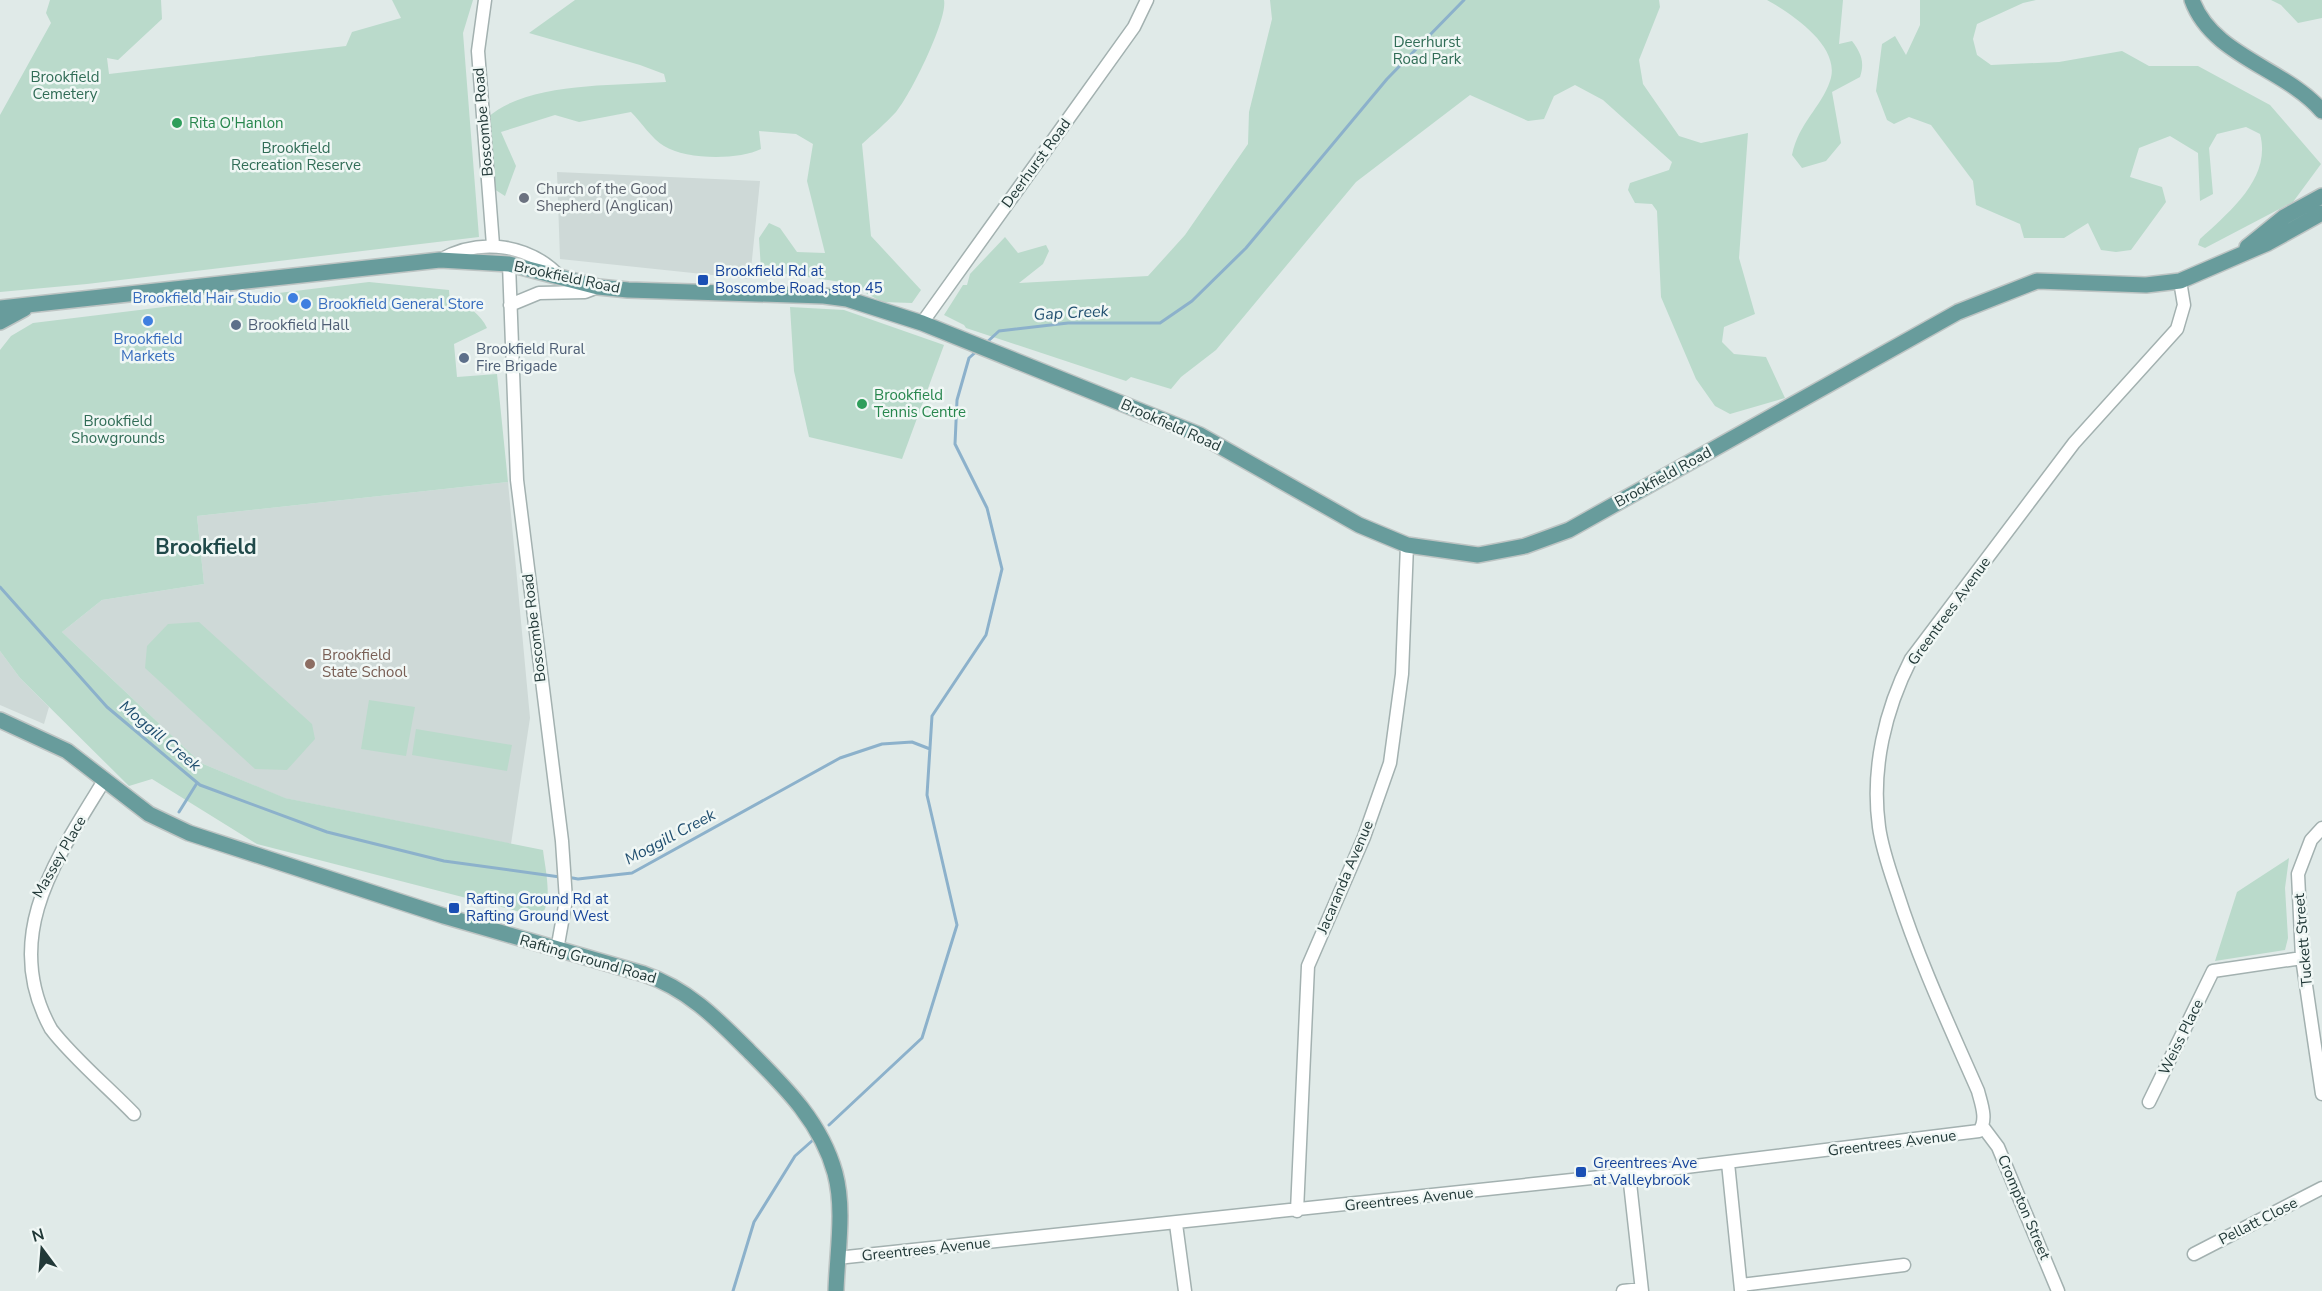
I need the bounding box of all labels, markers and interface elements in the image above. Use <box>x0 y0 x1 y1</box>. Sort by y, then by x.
park label: Deerhurst Road Park <box>1393 32 1462 69</box>
park label: Brookfield Cemetery <box>30 67 100 104</box>
street label: Boscombe Road <box>468 67 498 177</box>
place label: Rita O'Hanlon <box>189 113 284 133</box>
street label: Deerhurst Road <box>997 114 1075 212</box>
marker: Rita O'Hanlon <box>170 116 184 130</box>
park label: Brookfield Recreation Reserve <box>231 138 361 175</box>
place label: Church of the Good Shepherd (Anglican) <box>536 179 674 216</box>
marker: Church of the Good Shepherd (Anglican) <box>517 191 531 205</box>
street label: Brookfield Road <box>512 256 622 298</box>
place label: Brookfield Rd at Boscombe Road, stop 45 <box>715 261 883 298</box>
marker: Brookfield Rd at Boscombe Road, stop 45 <box>696 273 710 287</box>
place label: Brookfield Hair Studio <box>133 288 281 308</box>
marker: Brookfield Hair Studio <box>286 291 300 305</box>
place label: Brookfield General Store <box>318 294 484 314</box>
marker: Brookfield General Store <box>299 297 313 311</box>
water label: Gap Creek <box>1033 300 1110 326</box>
marker: Brookfield Markets <box>141 314 155 328</box>
place label: Brookfield Hall <box>248 315 350 335</box>
marker: Brookfield Hall <box>229 318 243 332</box>
place label: Brookfield Markets <box>113 329 183 366</box>
place label: Brookfield Rural Fire Brigade <box>476 339 586 376</box>
marker: Brookfield Rural Fire Brigade <box>457 351 471 365</box>
place label: Brookfield Tennis Centre <box>874 385 966 422</box>
street label: Brookfield Road <box>1118 394 1224 456</box>
marker: Brookfield Tennis Centre <box>855 397 869 411</box>
park label: Brookfield Showgrounds <box>71 411 165 448</box>
street label: Brookfield Road <box>1611 442 1715 512</box>
district label: Brookfield <box>155 533 257 561</box>
street label: Greentrees Avenue <box>1903 553 1995 669</box>
street label: Boscombe Road <box>517 573 551 683</box>
place label: Brookfield State School <box>322 645 408 682</box>
marker: Brookfield State School <box>303 657 317 671</box>
water label: Moggill Creek <box>115 695 206 777</box>
water label: Moggill Creek <box>621 803 720 870</box>
street label: Massey Place <box>28 812 90 902</box>
street label: Jacaranda Avenue <box>1312 817 1378 938</box>
place label: Rafting Ground Rd at Rafting Ground West <box>466 889 609 926</box>
street label: Tuckett Street <box>2289 892 2317 988</box>
marker: Rafting Ground Rd at Rafting Ground West <box>447 901 461 915</box>
street label: Rafting Ground Road <box>517 930 659 988</box>
street label: Weiss Place <box>2154 996 2208 1078</box>
street label: Greentrees Avenue <box>1827 1125 1957 1161</box>
street label: Crompton Street <box>1993 1152 2055 1263</box>
place label: Greentrees Ave at Valleybrook <box>1593 1153 1697 1190</box>
marker: Greentrees Ave at Valleybrook <box>1574 1165 1588 1179</box>
street label: Greentrees Avenue <box>1344 1182 1474 1216</box>
street label: Pellatt Close <box>2215 1193 2301 1249</box>
north arrow <box>12 1219 72 1279</box>
text: N <box>29 1223 47 1248</box>
street label: Greentrees Avenue <box>861 1232 991 1266</box>

